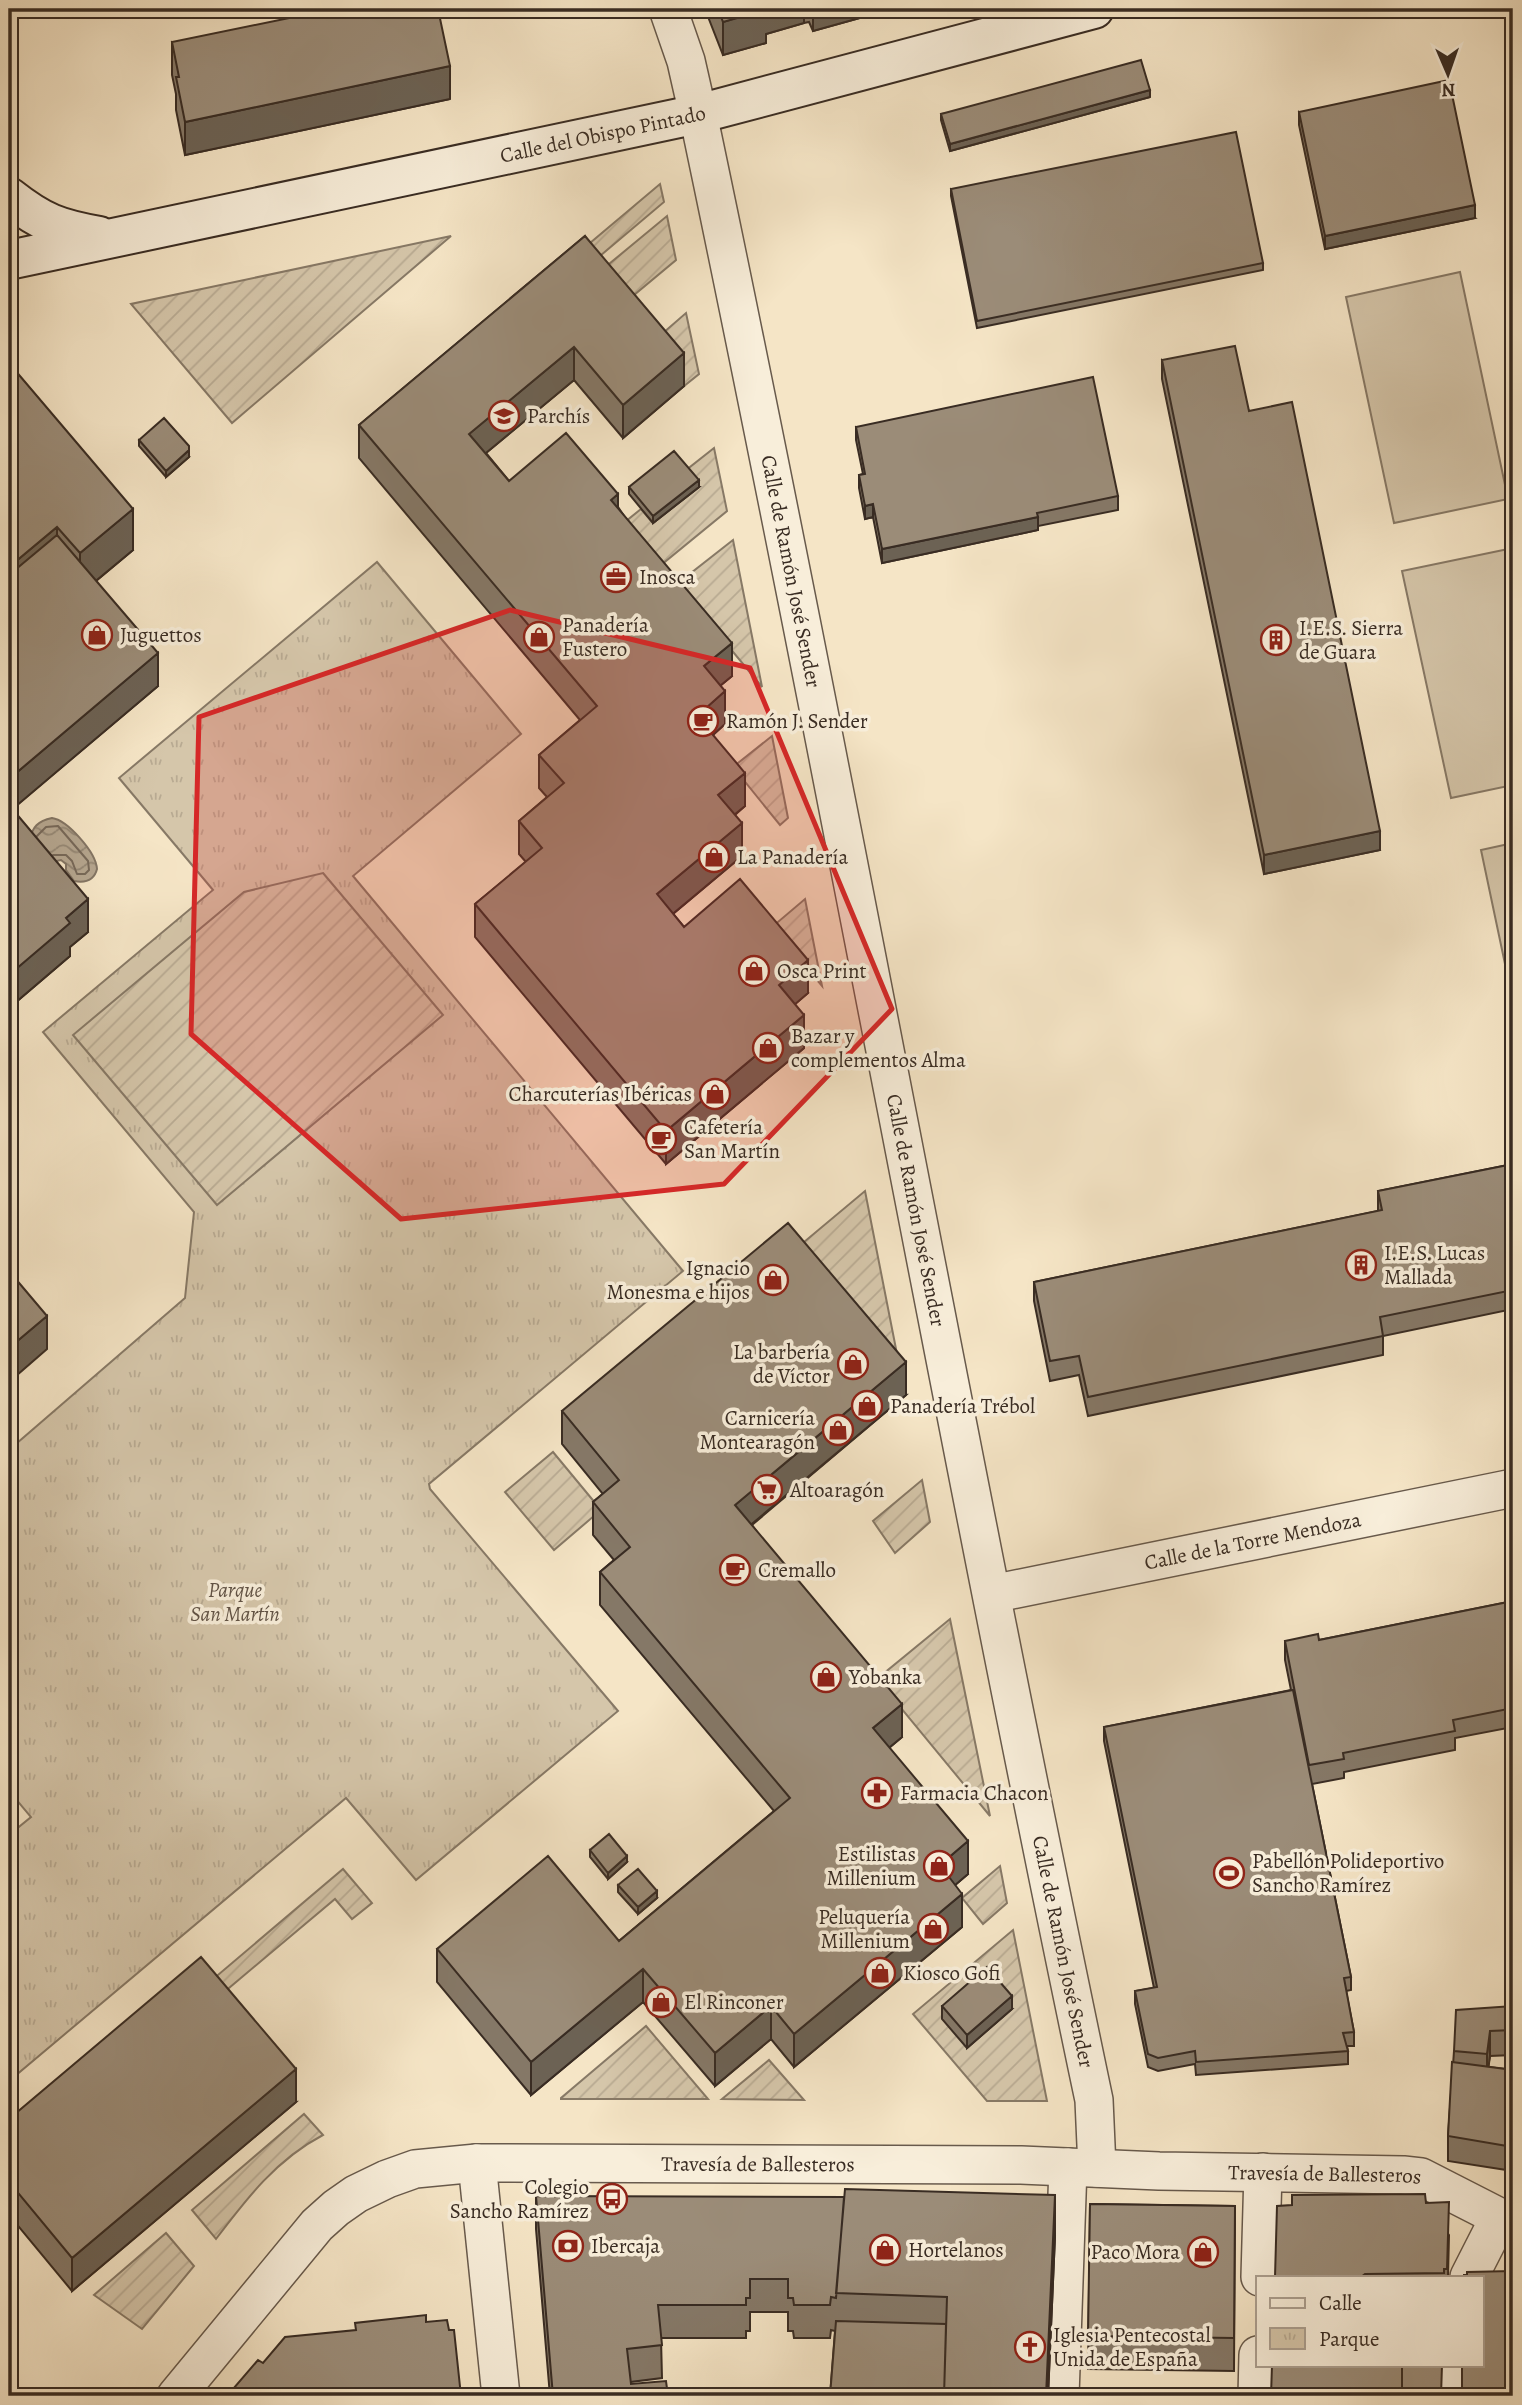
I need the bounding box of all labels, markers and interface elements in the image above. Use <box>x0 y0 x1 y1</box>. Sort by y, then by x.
north arrow <box>1414 38 1484 108</box>
text: N <box>1441 77 1456 103</box>
street label: Calle del Obispo Pintado <box>497 99 709 170</box>
school or university icon: Parchís <box>487 399 521 433</box>
place label: Parchís <box>527 402 590 430</box>
street label: Calle de Ramón José Sender <box>754 453 828 690</box>
office icon: Inosca <box>599 560 633 594</box>
place label: Inosca <box>639 563 695 591</box>
place label: Panadería Fustero <box>562 611 649 663</box>
place label: I.E.S. Sierra de Guara <box>1299 614 1403 666</box>
shop icon: Juguettos <box>80 618 114 652</box>
shop icon: Panadería Fustero <box>522 620 556 654</box>
place label: Juguettos <box>120 621 202 649</box>
building icon: I.E.S. Sierra de Guara <box>1259 623 1293 657</box>
cafe icon: Ramón J. Sender <box>686 704 720 738</box>
place label: Ramón J. Sender <box>726 707 868 735</box>
shop icon: La Panadería <box>697 840 731 874</box>
place label: La Panadería <box>737 843 848 871</box>
shop icon: Osca Print <box>737 954 771 988</box>
place label: Osca Print <box>777 957 866 985</box>
place label: Bazar y complementos Alma <box>791 1022 966 1074</box>
shop icon: Bazar y complementos Alma <box>751 1031 785 1065</box>
shop icon: Charcuterías Ibéricas <box>698 1077 732 1111</box>
place label: Charcuterías Ibéricas <box>509 1080 692 1108</box>
street label: Calle de Ramón José Sender <box>880 1091 952 1329</box>
place label: Cafetería San Martín <box>684 1113 780 1165</box>
cafe icon: Cafetería San Martín <box>644 1122 678 1156</box>
place label: I.E.S. Lucas Mallada <box>1384 1239 1485 1291</box>
building icon: I.E.S. Lucas Mallada <box>1344 1248 1378 1282</box>
place label: Ignacio Monesma e hijos <box>607 1254 750 1306</box>
shop icon: Ignacio Monesma e hijos <box>756 1263 790 1297</box>
place label: La barbería de Víctor <box>733 1338 830 1390</box>
shop icon: La barbería de Víctor <box>836 1347 870 1381</box>
shop icon: Panadería Trébol <box>850 1389 884 1423</box>
place label: Panadería Trébol <box>890 1392 1035 1420</box>
place label: Carnicería Montearagón <box>699 1404 815 1456</box>
shop icon: Carnicería Montearagón <box>821 1413 855 1447</box>
supermarket icon: Altoaragón <box>750 1473 784 1507</box>
place label: Altoaragón <box>789 1476 884 1504</box>
street label: Calle de la Torre Mendoza <box>1142 1505 1364 1577</box>
cafe icon: Cremallo <box>718 1553 752 1587</box>
place label: Cremallo <box>758 1556 836 1584</box>
park label: Parque San Martín <box>190 1576 280 1628</box>
shop icon: Yobanka <box>809 1660 843 1694</box>
place label: Yobanka <box>848 1663 922 1691</box>
pharmacy icon: Farmacia Chacon <box>860 1776 894 1810</box>
place label: Farmacia Chacon <box>900 1779 1048 1807</box>
street label: Calle de Ramón José Sender <box>1026 1833 1101 2070</box>
place label: Estilistas Millenium <box>827 1840 916 1892</box>
place label: Pabellón Polideportivo Sancho Ramírez <box>1252 1847 1444 1899</box>
shop icon: Estilistas Millenium <box>922 1849 956 1883</box>
sports icon: Pabellón Polideportivo Sancho Ramírez <box>1212 1856 1246 1890</box>
place label: Peluquería Millenium <box>818 1903 910 1955</box>
shop icon: Peluquería Millenium <box>916 1912 950 1946</box>
shop icon: Kiosco Gofi <box>863 1956 897 1990</box>
place label: Kiosco Gofi <box>903 1959 1001 1987</box>
shop icon: El Rinconer <box>644 1985 678 2019</box>
place label: El Rinconer <box>684 1988 784 2016</box>
street label: Travesía de Ballesteros <box>661 2150 855 2178</box>
street label: Travesía de Ballesteros <box>1228 2158 1423 2191</box>
place label: Colegio Sancho Ramírez <box>450 2173 589 2225</box>
bus stop icon: Colegio Sancho Ramírez <box>595 2182 629 2216</box>
bank icon: Ibercaja <box>551 2229 585 2263</box>
place label: Ibercaja <box>591 2232 660 2260</box>
shop icon: Hortelanos <box>868 2233 902 2267</box>
shop icon: Paco Mora <box>1186 2235 1220 2269</box>
place label: Hortelanos <box>908 2236 1004 2264</box>
place label: Paco Mora <box>1090 2238 1180 2266</box>
legend <box>1256 2276 1484 2366</box>
text: Calle <box>1319 2289 1362 2317</box>
place label: Iglesia Pentecostal Unida de España <box>1053 2321 1211 2373</box>
text: Parque <box>1319 2325 1379 2353</box>
church icon: Iglesia Pentecostal Unida de España <box>1013 2330 1047 2364</box>

